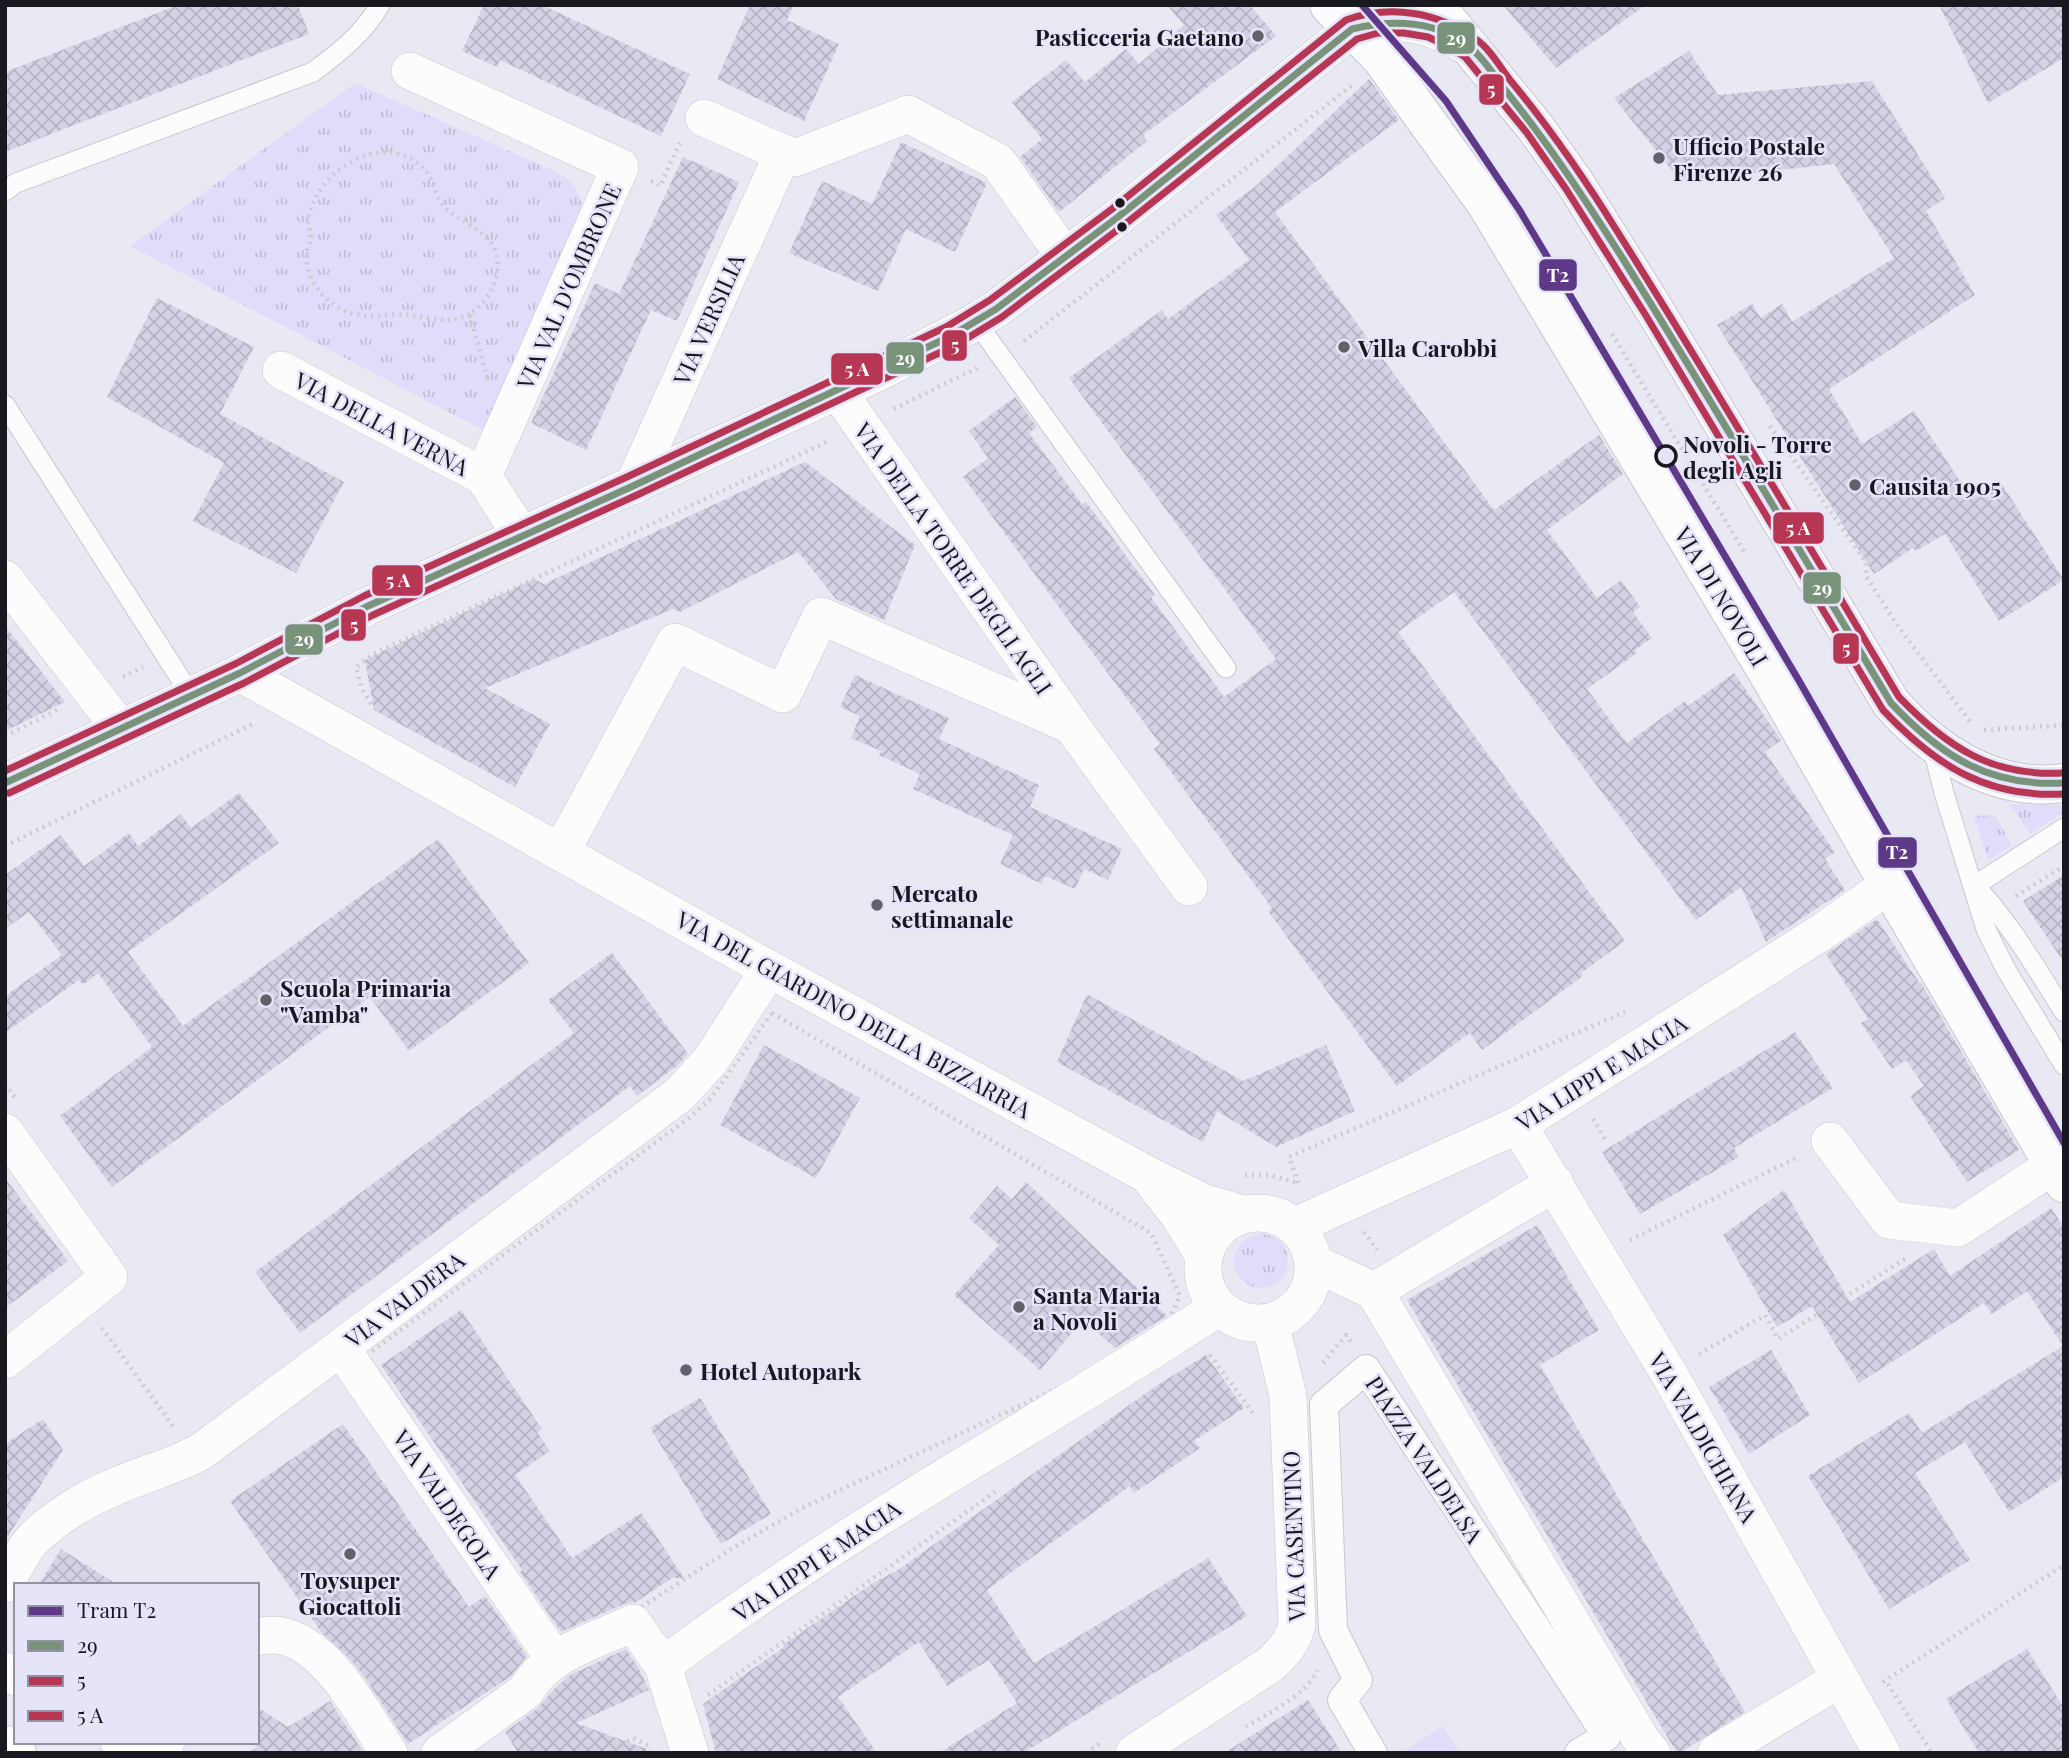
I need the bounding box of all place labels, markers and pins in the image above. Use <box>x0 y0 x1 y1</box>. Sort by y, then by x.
place label: Pasticceria Gaetano <box>1035 21 1244 52</box>
marker: Pasticceria Gaetano <box>1250 28 1266 44</box>
place label: Ufficio Postale Firenze 26 <box>1673 130 1825 187</box>
marker: Ufficio Postale Firenze 26 <box>1651 150 1667 166</box>
unlabelled marker <box>1113 196 1127 210</box>
unlabelled marker <box>1115 220 1129 234</box>
place label: Villa Carobbi <box>1357 332 1497 363</box>
marker: Villa Carobbi <box>1336 339 1352 355</box>
place label: Novoli - Torre degli Agli <box>1683 428 1832 485</box>
marker: Novoli - Torre degli Agli <box>1655 445 1677 467</box>
place label: Causita 1905 <box>1869 470 2001 501</box>
marker: Causita 1905 <box>1847 477 1863 493</box>
place label: Mercato settimanale <box>891 877 1013 934</box>
marker: Mercato settimanale <box>869 897 885 913</box>
place label: Scuola Primaria "Vamba" <box>280 972 451 1029</box>
marker: Scuola Primaria "Vamba" <box>258 992 274 1008</box>
place label: Santa Maria a Novoli <box>1033 1279 1161 1336</box>
marker: Santa Maria a Novoli <box>1011 1299 1027 1315</box>
place label: Hotel Autopark <box>700 1355 862 1386</box>
marker: Hotel Autopark <box>678 1362 694 1378</box>
marker: Toysuper Giocattoli <box>342 1546 358 1562</box>
place label: Toysuper Giocattoli <box>298 1564 402 1621</box>

